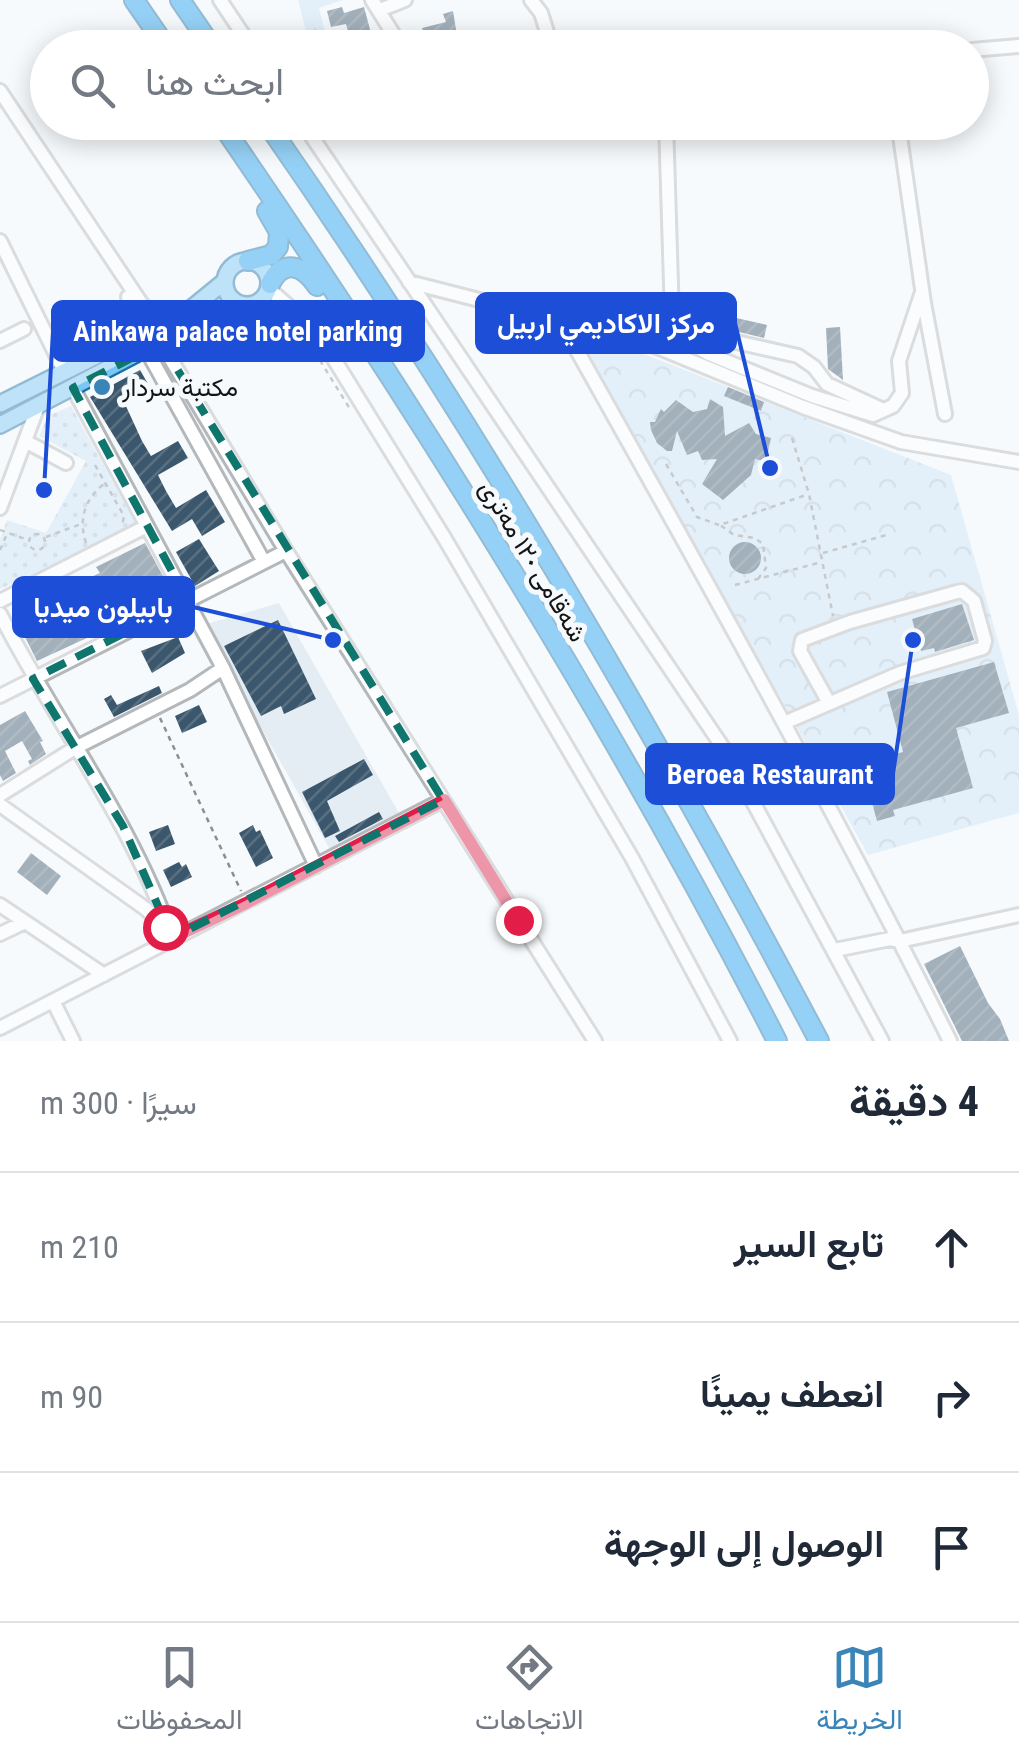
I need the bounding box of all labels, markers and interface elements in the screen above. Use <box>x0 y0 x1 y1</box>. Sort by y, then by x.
search box <box>30 30 989 140</box>
icon: search <box>65 58 120 113</box>
text: ابحث هنا <box>145 60 284 104</box>
callout: مركز الاكاديمي اربيل <box>477 294 735 352</box>
callout: Ainkawa palace hotel parking <box>53 302 423 360</box>
text: مركز الاكاديمي اربيل <box>497 307 715 347</box>
text: Ainkawa palace hotel parking <box>73 315 403 348</box>
place label: مكتبة سردار <box>121 373 238 403</box>
marker: مكتبة سردار <box>91 376 113 398</box>
street label: شەقامی ١٢٠ مەتری <box>473 475 593 647</box>
callout: بابيلون ميديا <box>14 578 193 636</box>
text: بابيلون ميديا <box>33 591 173 625</box>
callout: Beroea Restaurant <box>647 745 893 803</box>
text: Beroea Restaurant <box>667 758 873 791</box>
route end <box>496 898 542 944</box>
route start <box>143 905 189 951</box>
text: 4 دقيقة <box>849 1077 979 1126</box>
text: سيرًا · 300 m <box>40 1084 197 1122</box>
icon: ahead <box>924 1220 979 1275</box>
text: تابع السير <box>734 1222 884 1266</box>
text: 210 m <box>40 1228 119 1266</box>
icon: right <box>924 1370 979 1425</box>
text: انعطف يمينًا <box>700 1372 884 1416</box>
text: 90 m <box>40 1378 103 1416</box>
icon: arrive <box>924 1520 979 1575</box>
text: الوصول إلى الوجهة <box>604 1522 884 1566</box>
tab: المحفوظات <box>116 1640 242 1744</box>
tab: الاتجاهات <box>475 1640 584 1744</box>
tab: الخريطة <box>816 1640 903 1744</box>

